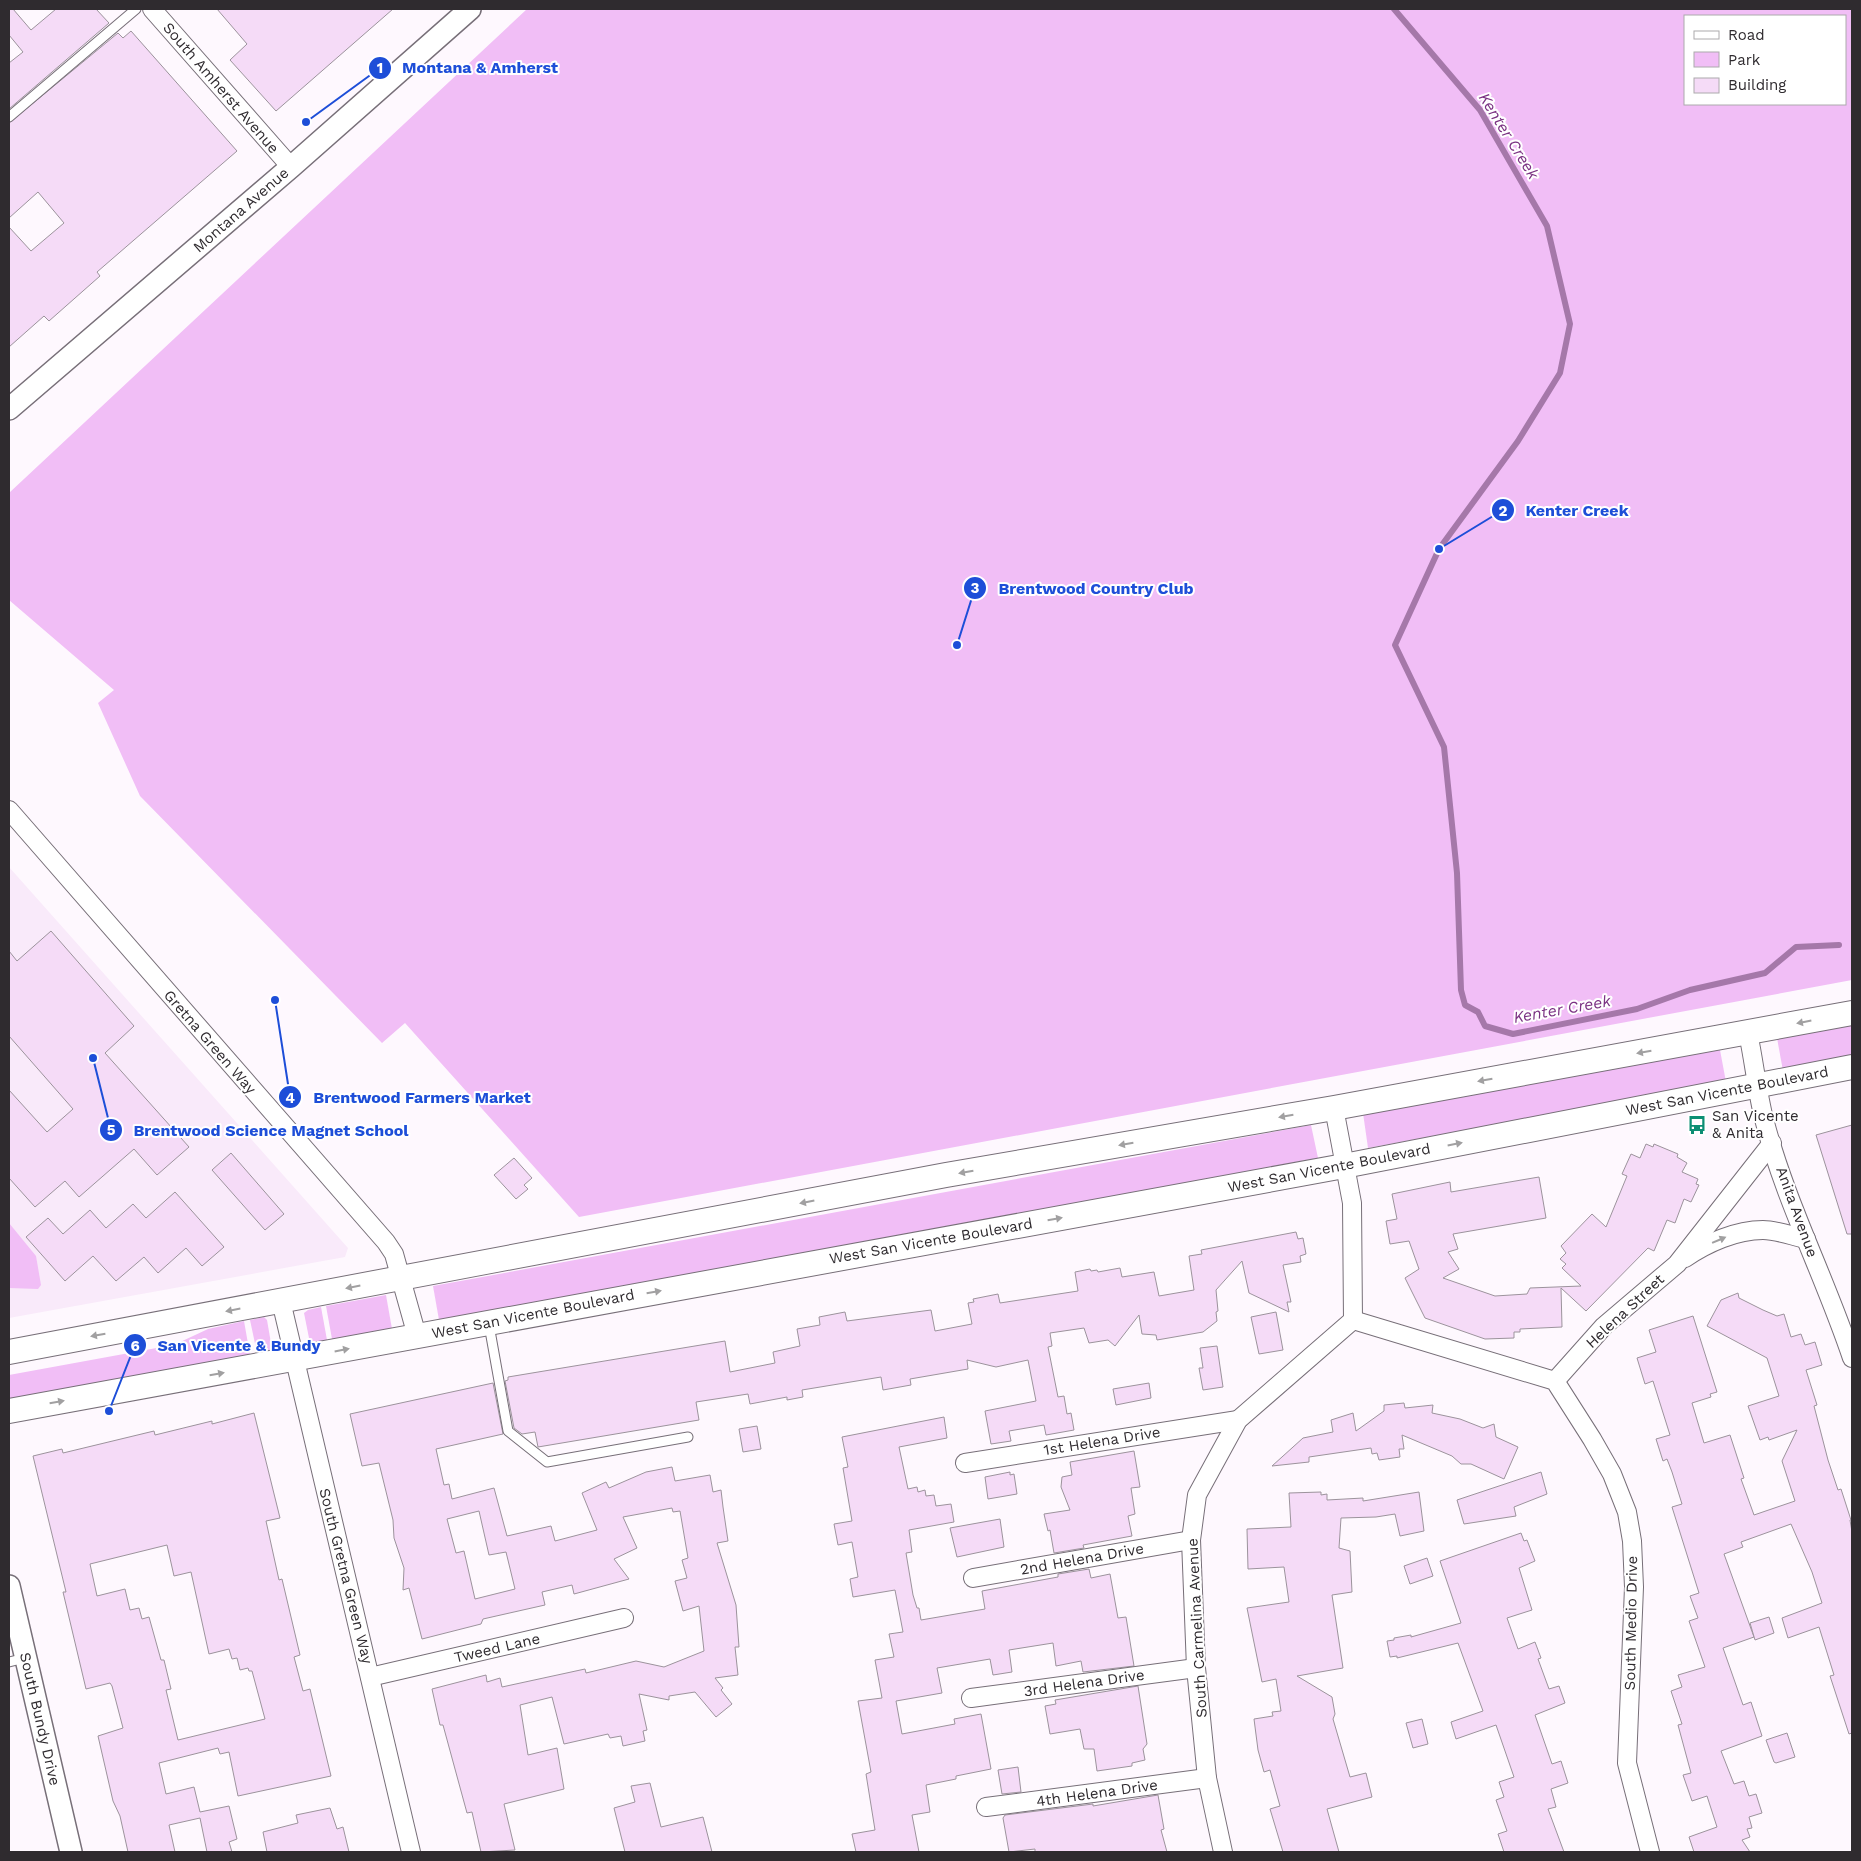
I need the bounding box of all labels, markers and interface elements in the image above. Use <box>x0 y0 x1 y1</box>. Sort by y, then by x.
legend <box>1684 15 1846 105</box>
street label: South Amherst Avenue <box>159 19 283 157</box>
text: Road <box>1728 26 1765 44</box>
text: Park <box>1728 51 1761 69</box>
callout: Montana & Amherst <box>367 52 569 83</box>
text: Montana & Amherst <box>402 58 558 77</box>
text: 1 <box>377 59 383 77</box>
text: Building <box>1728 76 1786 94</box>
water label: Kenter Creek <box>1475 89 1544 184</box>
street label: Montana Avenue <box>190 164 292 256</box>
callout: Kenter Creek <box>1490 495 1639 526</box>
text: Kenter Creek <box>1525 501 1629 520</box>
text: 2 <box>1499 502 1508 520</box>
callout: Brentwood Country Club <box>963 573 1203 604</box>
text: 3 <box>971 579 980 597</box>
text: Brentwood Country Club <box>998 579 1194 598</box>
street label: Gretna Green Way <box>160 986 260 1098</box>
water label: Kenter Creek <box>1512 991 1613 1027</box>
one-way arrow <box>1796 1019 1812 1027</box>
one-way arrow <box>1636 1048 1652 1056</box>
street label: West San Vicente Boulevard <box>1624 1062 1830 1120</box>
one-way arrow <box>1476 1077 1492 1085</box>
callout: Brentwood Farmers Market <box>278 1082 540 1113</box>
text: Brentwood Farmers Market <box>313 1088 531 1107</box>
text: 4 <box>285 1089 295 1107</box>
place label: San Vicente & Anita <box>1712 1107 1799 1142</box>
one-way arrow <box>1278 1112 1294 1120</box>
bus stop icon: San Vicente & Anita <box>1686 1114 1708 1136</box>
callout: Brentwood Science Magnet School <box>99 1115 419 1146</box>
text: 5 <box>107 1121 116 1139</box>
text: Brentwood Science Magnet School <box>133 1121 409 1140</box>
street label: West San Vicente Boulevard <box>1226 1139 1432 1197</box>
one-way arrow <box>1118 1140 1134 1148</box>
one-way arrow <box>1448 1140 1463 1148</box>
street label: Anita Avenue <box>1772 1164 1822 1260</box>
one-way arrow <box>958 1168 974 1176</box>
one-way arrow <box>799 1198 814 1206</box>
street label: West San Vicente Boulevard <box>828 1214 1034 1268</box>
one-way arrow <box>1047 1214 1063 1222</box>
one-way arrow <box>1712 1236 1726 1244</box>
street label: Helena Street <box>1582 1270 1668 1352</box>
one-way arrow <box>345 1283 361 1291</box>
street label: West San Vicente Boulevard <box>430 1285 636 1343</box>
one-way arrow <box>646 1287 662 1295</box>
one-way arrow <box>225 1306 241 1314</box>
callout: San Vicente & Bundy <box>122 1330 331 1361</box>
one-way arrow <box>90 1332 106 1340</box>
text: San Vicente & Bundy <box>158 1336 321 1355</box>
text: 6 <box>130 1337 140 1355</box>
one-way arrow <box>334 1346 350 1354</box>
one-way arrow <box>209 1369 225 1377</box>
one-way arrow <box>49 1398 65 1406</box>
street label: 1st Helena Drive <box>1042 1423 1162 1459</box>
street label: South Gretna Green Way <box>315 1486 377 1666</box>
street label: South Carmelina Avenue <box>1183 1538 1211 1718</box>
street label: 2nd Helena Drive <box>1019 1539 1145 1579</box>
street label: South Medio Drive <box>1621 1555 1641 1691</box>
street label: Tweed Lane <box>452 1629 542 1667</box>
street label: South Bundy Drive <box>16 1651 64 1787</box>
street label: 3rd Helena Drive <box>1022 1666 1146 1700</box>
street label: 4th Helena Drive <box>1035 1776 1159 1810</box>

